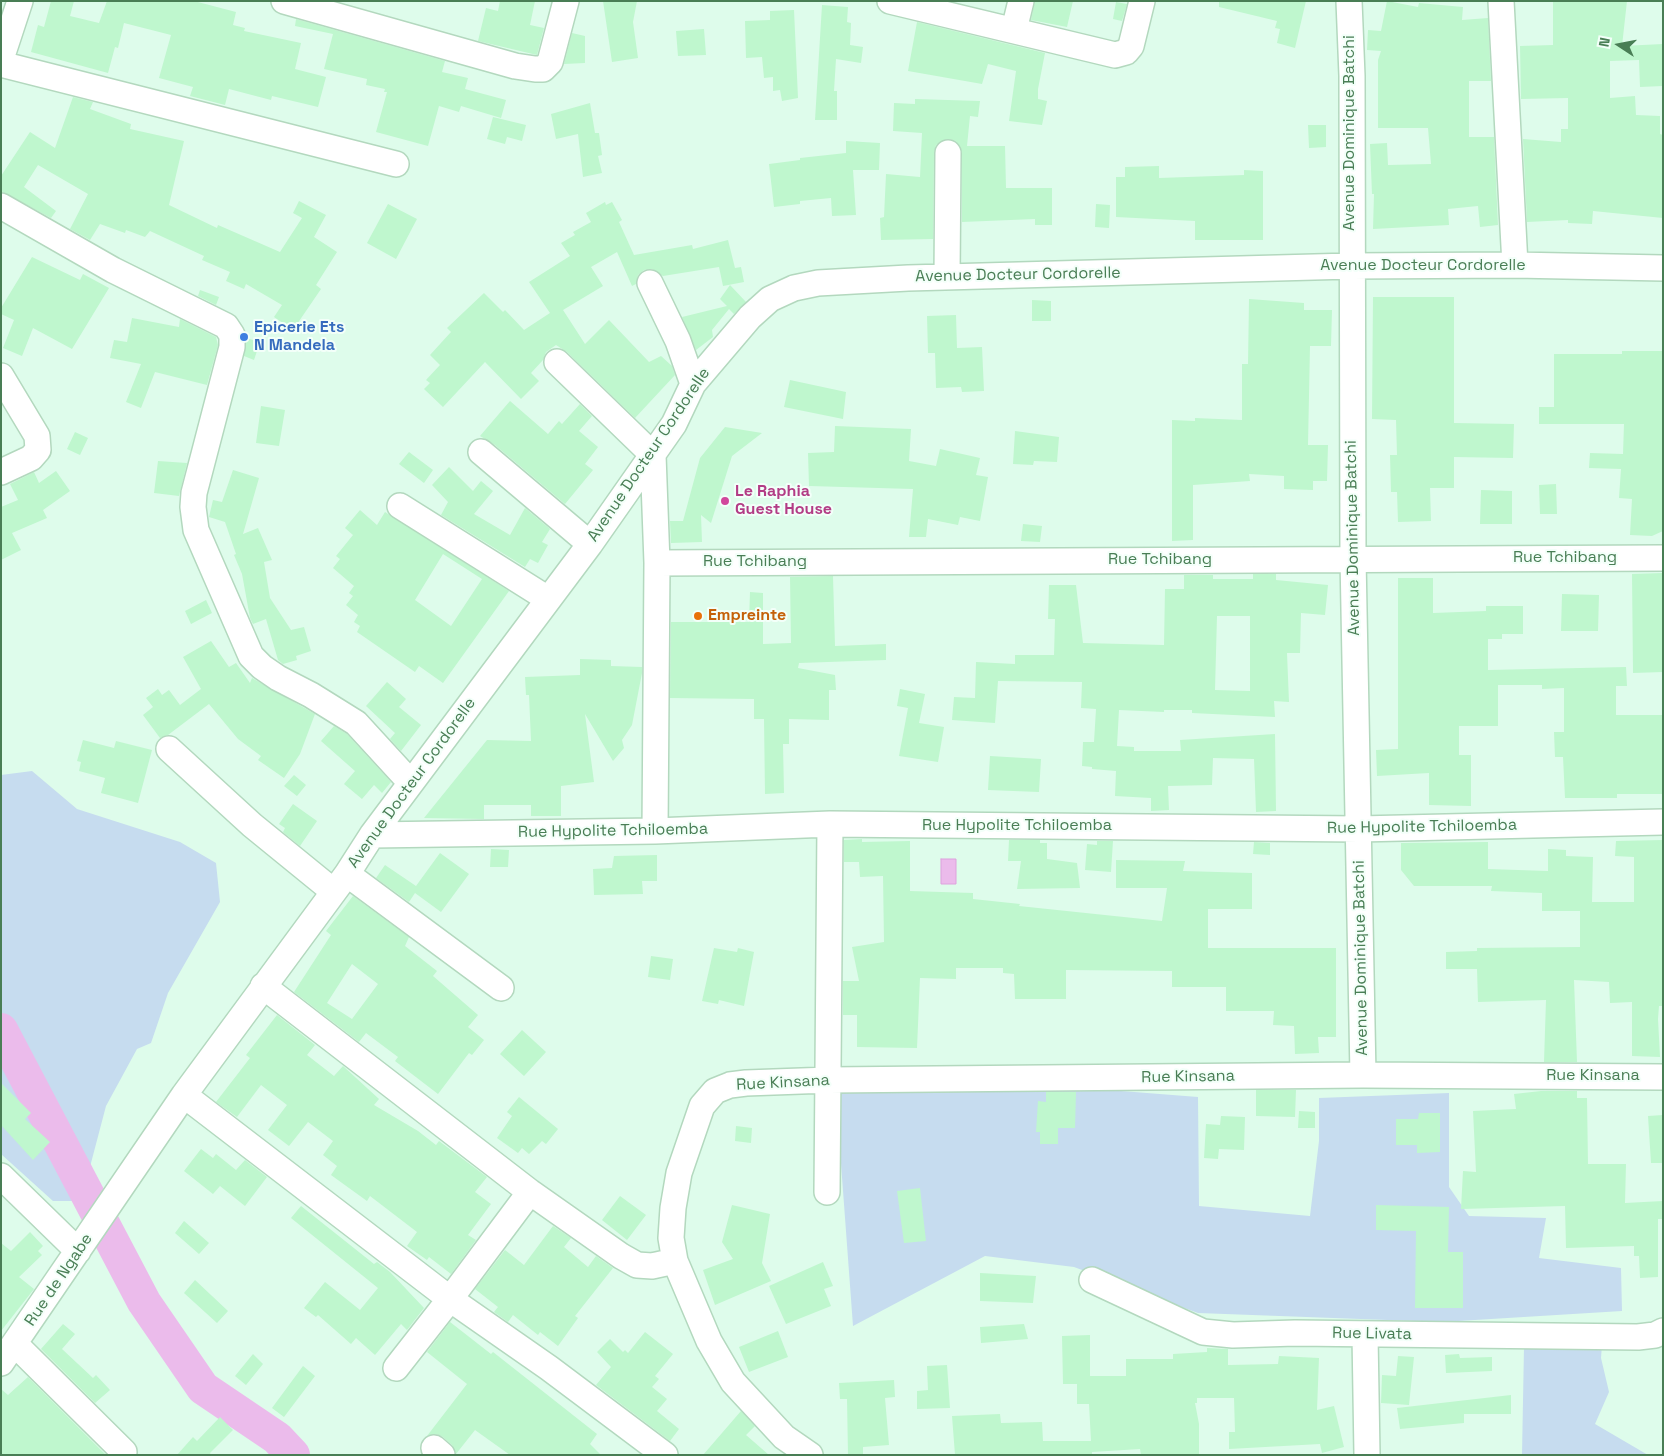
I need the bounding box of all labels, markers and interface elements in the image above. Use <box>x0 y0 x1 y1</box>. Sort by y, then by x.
north arrow <box>1594 20 1644 70</box>
street label: Avenue Dominique Batchi <box>1340 35 1360 231</box>
text: N <box>1595 36 1614 48</box>
street label: Avenue Docteur Cordorelle <box>1320 256 1526 276</box>
street label: Avenue Docteur Cordorelle <box>915 264 1121 286</box>
place label: Epicerie Ets N Mandela <box>254 318 344 356</box>
marker: Epicerie Ets N Mandela <box>238 331 250 343</box>
street label: Avenue Docteur Cordorelle <box>584 364 714 546</box>
street label: Avenue Dominique Batchi <box>1342 440 1364 636</box>
place label: Le Raphia Guest House <box>735 482 832 520</box>
marker: Le Raphia Guest House <box>719 495 731 507</box>
street label: Rue Tchibang <box>1513 548 1617 568</box>
street label: Rue Tchibang <box>1108 550 1212 570</box>
street label: Rue Tchibang <box>703 552 807 572</box>
place label: Empreinte <box>708 606 786 626</box>
marker: Empreinte <box>692 610 704 622</box>
street label: Avenue Docteur Cordorelle <box>344 694 480 872</box>
street label: Rue Hypolite Tchiloemba <box>922 816 1112 836</box>
street label: Rue Hypolite Tchiloemba <box>1327 816 1517 838</box>
street label: Rue Hypolite Tchiloemba <box>518 820 708 842</box>
street label: Avenue Dominique Batchi <box>1350 860 1372 1056</box>
street label: Rue Kinsana <box>1546 1066 1640 1086</box>
street label: Rue Kinsana <box>1141 1067 1235 1087</box>
street label: Rue Kinsana <box>736 1071 830 1095</box>
street label: Rue de Ngabe <box>21 1230 97 1330</box>
street label: Rue Livata <box>1332 1324 1412 1344</box>

